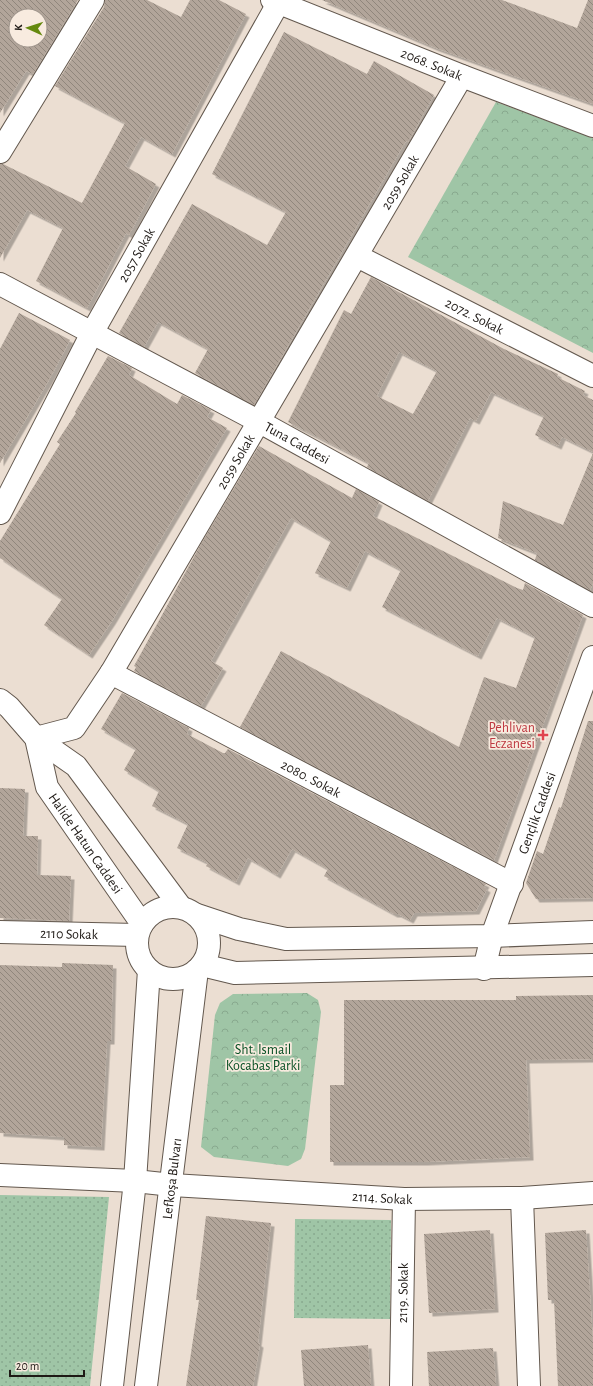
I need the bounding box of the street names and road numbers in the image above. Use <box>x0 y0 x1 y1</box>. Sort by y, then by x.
street label: 2068. Sokak <box>399 46 465 84</box>
street label: 2059 Sokak <box>379 152 422 212</box>
street label: 2057 Sokak <box>116 225 158 285</box>
street label: 2072. Sokak <box>443 296 506 338</box>
street label: Tuna Caddesi <box>262 420 332 467</box>
street label: 2059 Sokak <box>215 432 258 492</box>
street label: 2080. Sokak <box>278 758 343 801</box>
street label: Gençlik Caddesi <box>516 770 559 856</box>
street label: Halide Hatun Caddesi <box>45 791 125 896</box>
street label: 2110 Sokak <box>40 927 99 942</box>
street label: Lefkoşa Bulvarı <box>161 1137 184 1220</box>
street label: 2114. Sokak <box>352 1190 413 1207</box>
street label: 2119. Sokak <box>396 1262 411 1323</box>

